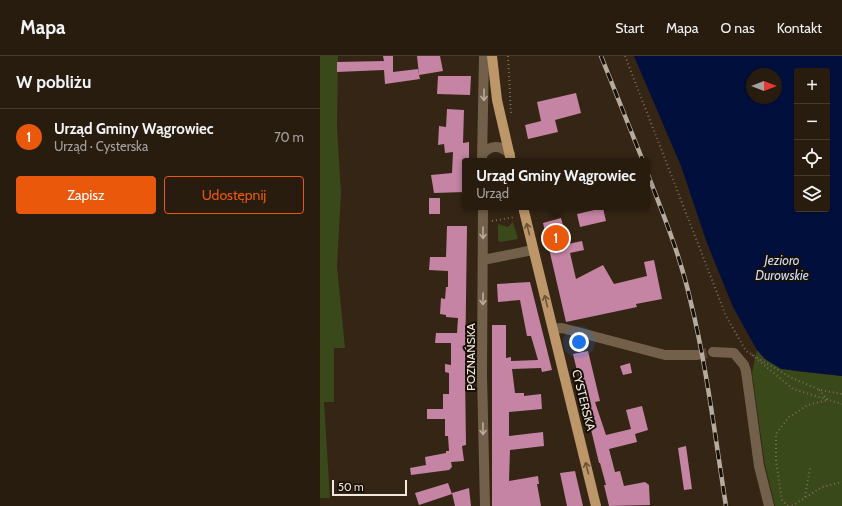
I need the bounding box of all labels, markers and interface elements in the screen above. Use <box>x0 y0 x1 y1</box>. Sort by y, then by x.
text: Mapa <box>20 16 66 39</box>
text: Start <box>615 19 644 37</box>
text: Mapa <box>666 19 698 37</box>
text: O nas <box>720 19 755 37</box>
text: Kontakt <box>777 19 822 37</box>
north arrow <box>746 68 782 104</box>
map controls <box>794 68 830 212</box>
button: + <box>794 68 830 104</box>
text: W pobliżu <box>16 72 91 92</box>
one-way arrow <box>480 88 487 101</box>
button: − <box>794 104 830 140</box>
text: Urząd Gminy Wągrowiec <box>54 120 214 138</box>
text: 1 <box>27 129 31 145</box>
text: 70 m <box>274 129 304 145</box>
text: Urząd · Cysterska <box>54 138 148 154</box>
button: locate <box>794 140 830 176</box>
popup <box>462 158 650 210</box>
text: Urząd Gminy Wągrowiec <box>476 167 636 185</box>
button: Zapisz <box>16 176 156 214</box>
button: Udostępnij <box>164 176 304 214</box>
button: layers <box>794 176 830 212</box>
text: Urząd <box>476 185 509 201</box>
one-way arrow <box>524 222 531 235</box>
pin: 1 <box>543 223 569 253</box>
one-way arrow <box>479 226 487 239</box>
water label: Jezioro Durowskie <box>755 252 809 283</box>
one-way arrow <box>479 292 487 305</box>
one-way arrow <box>542 295 550 308</box>
street label: POZNAŃSKA <box>463 322 478 391</box>
your location <box>569 332 589 352</box>
street label: CYSTERSKA <box>569 368 599 433</box>
one-way arrow <box>480 422 487 435</box>
one-way arrow <box>583 462 591 475</box>
scale bar <box>332 478 407 497</box>
text: 50 m <box>338 480 364 494</box>

